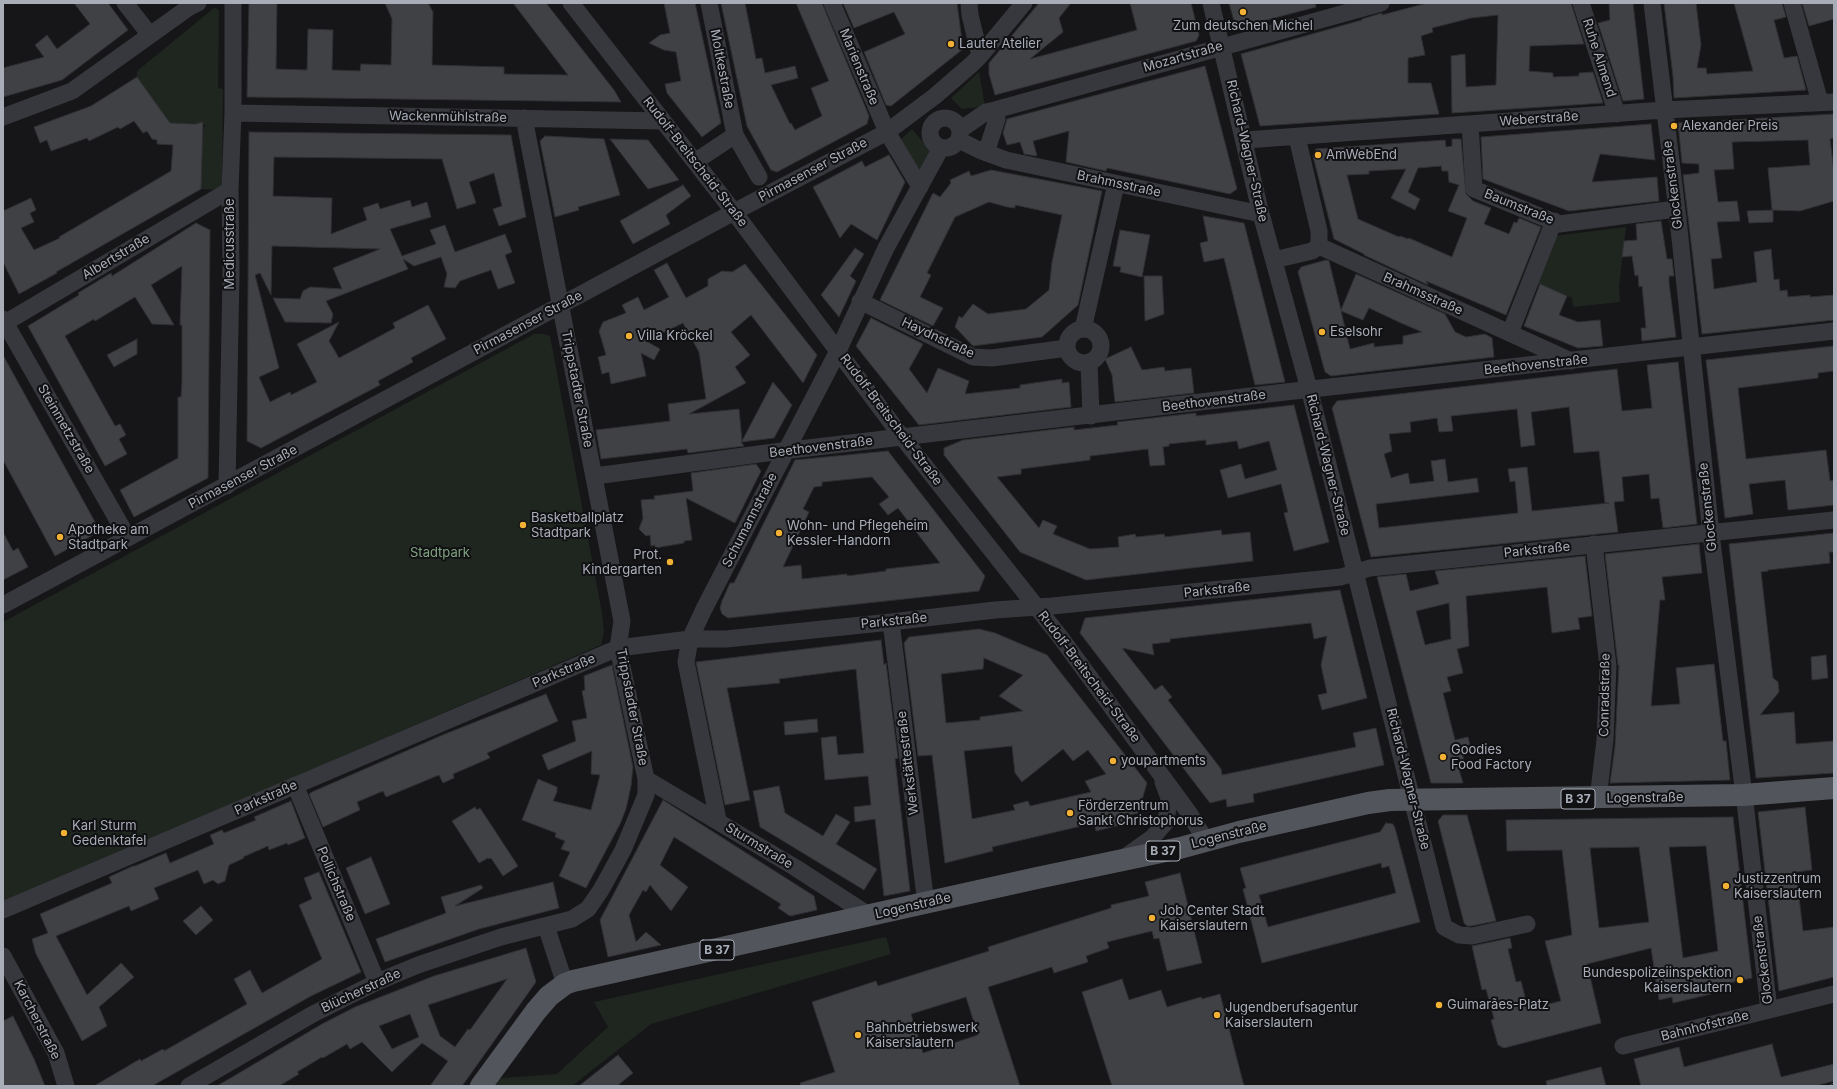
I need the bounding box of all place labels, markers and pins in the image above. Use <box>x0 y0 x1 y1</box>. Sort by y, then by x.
marker: Zum deutschen Michel <box>1238 7 1248 17</box>
place label: Zum deutschen Michel <box>1173 18 1313 34</box>
place label: Lauter Atelier <box>959 36 1041 52</box>
marker: Lauter Atelier <box>946 39 956 49</box>
place label: Alexander Preis <box>1682 118 1778 134</box>
marker: Alexander Preis <box>1669 121 1679 131</box>
place label: AmWebEnd <box>1326 147 1397 163</box>
marker: AmWebEnd <box>1313 150 1323 160</box>
place label: Eselsohr <box>1330 324 1383 340</box>
marker: Eselsohr <box>1317 327 1327 337</box>
place label: Villa Kröckel <box>637 328 713 344</box>
marker: Villa Kröckel <box>624 331 634 341</box>
place label: Basketballplatz Stadtpark <box>531 510 624 541</box>
place label: Wohn- und Pflegeheim Kessler-Handorn <box>787 518 928 549</box>
marker: Basketballplatz Stadtpark <box>518 520 528 530</box>
place label: Apotheke am Stadtpark <box>68 522 149 553</box>
marker: Wohn- und Pflegeheim Kessler-Handorn <box>774 528 784 538</box>
marker: Apotheke am Stadtpark <box>55 532 65 542</box>
place label: Prot. Kindergarten <box>582 547 662 578</box>
marker: Prot. Kindergarten <box>665 557 675 567</box>
place label: Goodies Food Factory <box>1451 742 1532 773</box>
marker: Goodies Food Factory <box>1438 752 1448 762</box>
place label: youpartments <box>1121 753 1206 769</box>
marker: youpartments <box>1108 756 1118 766</box>
place label: Förderzentrum Sankt Christophorus <box>1078 798 1203 829</box>
marker: Förderzentrum Sankt Christophorus <box>1065 808 1075 818</box>
place label: Karl Sturm Gedenktafel <box>72 818 146 849</box>
marker: Karl Sturm Gedenktafel <box>59 828 69 838</box>
place label: Justizzentrum Kaiserslautern <box>1734 871 1822 902</box>
marker: Justizzentrum Kaiserslautern <box>1721 881 1731 891</box>
place label: Job Center Stadt Kaiserslautern <box>1160 903 1264 934</box>
marker: Job Center Stadt Kaiserslautern <box>1147 913 1157 923</box>
place label: Bundespolizeiinspektion Kaiserslautern <box>1583 965 1732 996</box>
marker: Bundespolizeiinspektion Kaiserslautern <box>1735 975 1745 985</box>
place label: Guimarães-Platz <box>1447 997 1549 1013</box>
place label: Jugendberufsagentur Kaiserslautern <box>1225 1000 1358 1031</box>
marker: Guimarães-Platz <box>1434 1000 1444 1010</box>
marker: Jugendberufsagentur Kaiserslautern <box>1212 1010 1222 1020</box>
place label: Bahnbetriebswerk Kaiserslautern <box>866 1020 978 1051</box>
marker: Bahnbetriebswerk Kaiserslautern <box>853 1030 863 1040</box>

